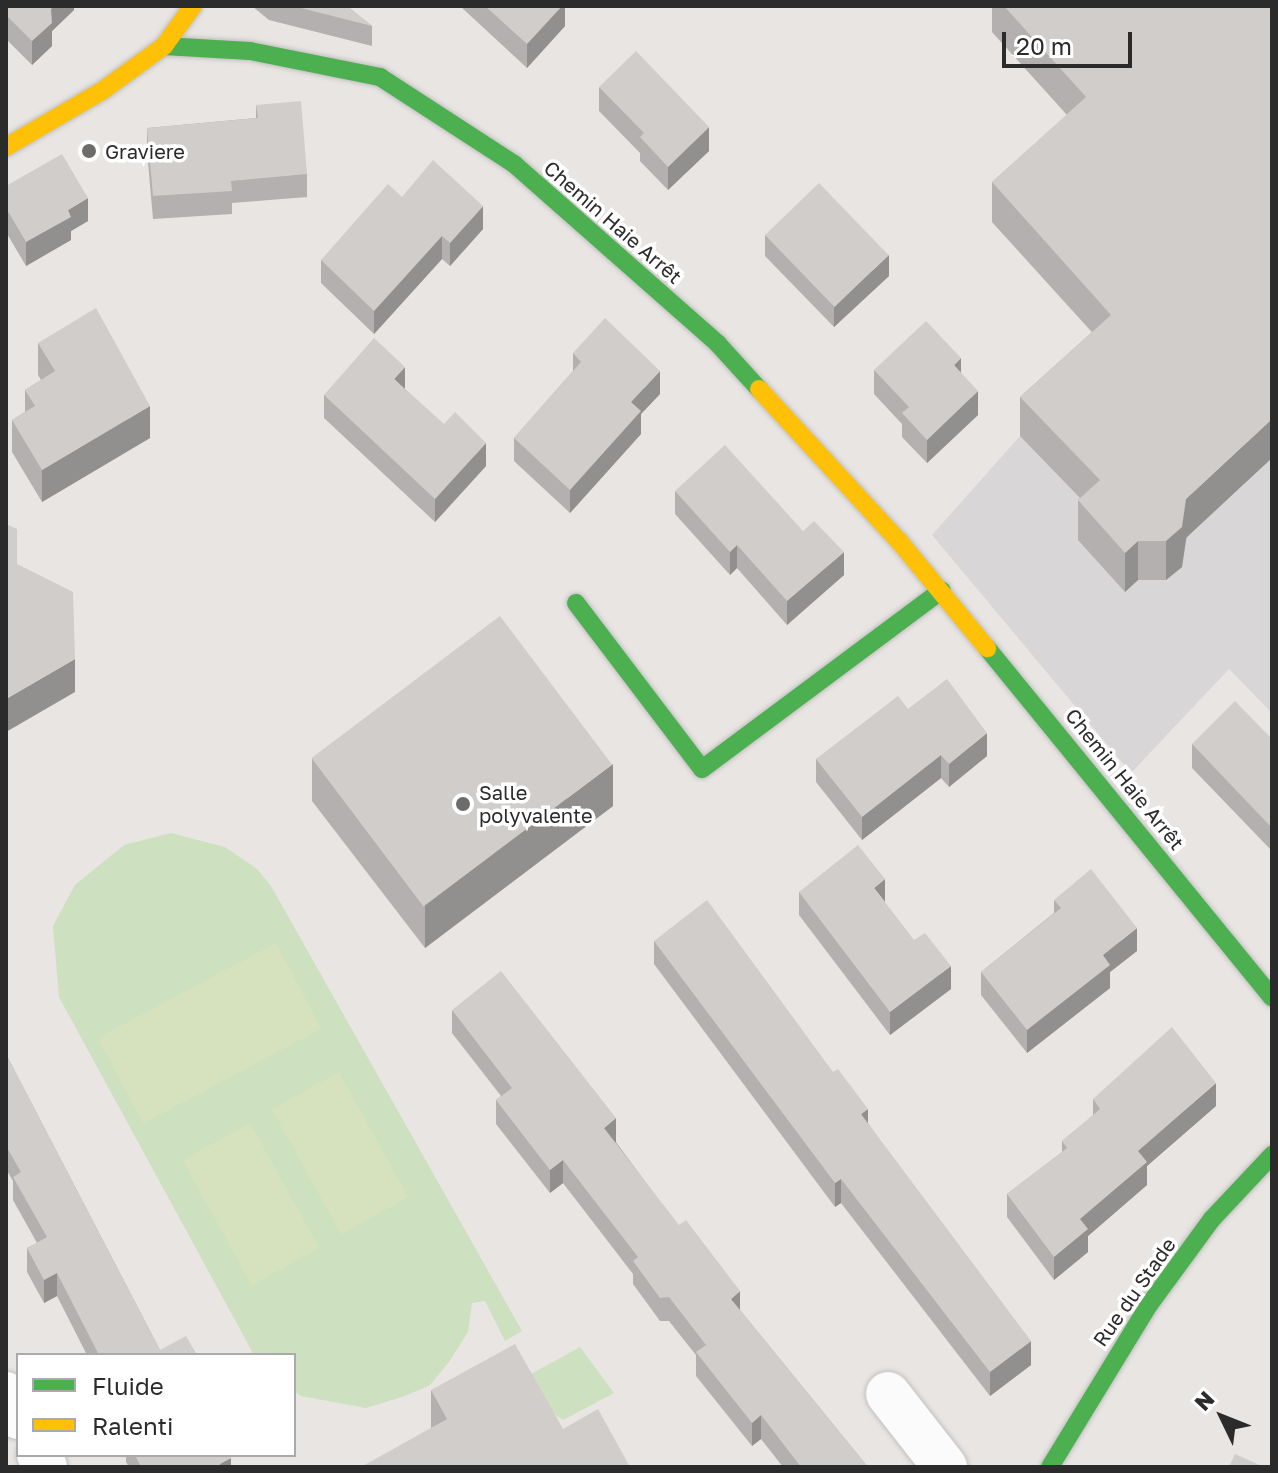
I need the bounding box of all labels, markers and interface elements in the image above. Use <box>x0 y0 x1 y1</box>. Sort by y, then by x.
scale bar <box>1006 16 1136 66</box>
text: 20 m <box>1016 31 1072 60</box>
place label: Graviere <box>105 139 185 163</box>
marker: Graviere <box>80 142 98 160</box>
street label: Chemin Haie Arrêt <box>539 156 687 288</box>
street label: Chemin Haie Arrêt <box>1061 704 1189 854</box>
place label: Salle polyvalente <box>479 780 592 827</box>
marker: Salle polyvalente <box>454 795 472 813</box>
street label: Rue du Stade <box>1088 1233 1180 1351</box>
legend <box>16 1353 296 1457</box>
text: Fluide <box>92 1371 164 1400</box>
north arrow <box>1182 1377 1262 1457</box>
text: N <box>1188 1385 1220 1416</box>
text: Ralenti <box>92 1411 174 1440</box>

